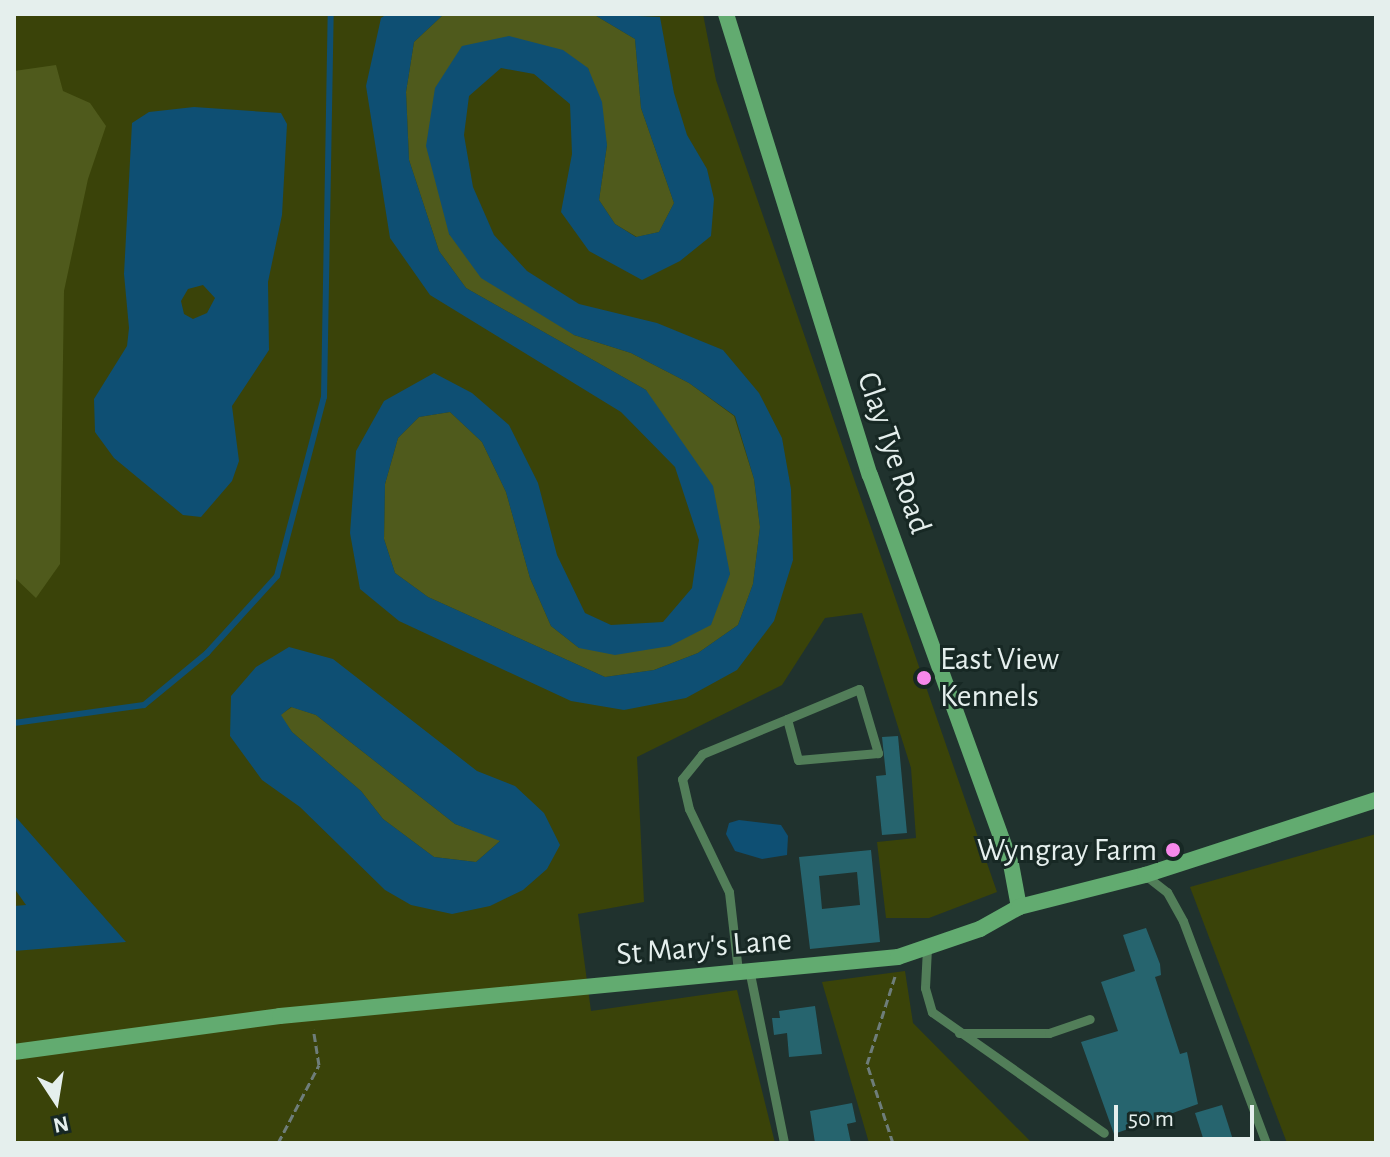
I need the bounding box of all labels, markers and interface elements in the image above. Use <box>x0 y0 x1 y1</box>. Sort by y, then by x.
street label: Clay Tye Road <box>848 367 940 539</box>
place label: East View Kennels <box>940 641 1059 716</box>
marker: East View Kennels <box>915 669 933 687</box>
place label: Wyngray Farm <box>977 831 1157 869</box>
marker: Wyngray Farm <box>1164 841 1182 859</box>
street label: St Mary's Lane <box>615 920 793 974</box>
north arrow <box>16 1061 96 1141</box>
scale bar <box>1118 1089 1258 1139</box>
text: 50 m <box>1128 1107 1174 1131</box>
text: N <box>51 1112 71 1137</box>

